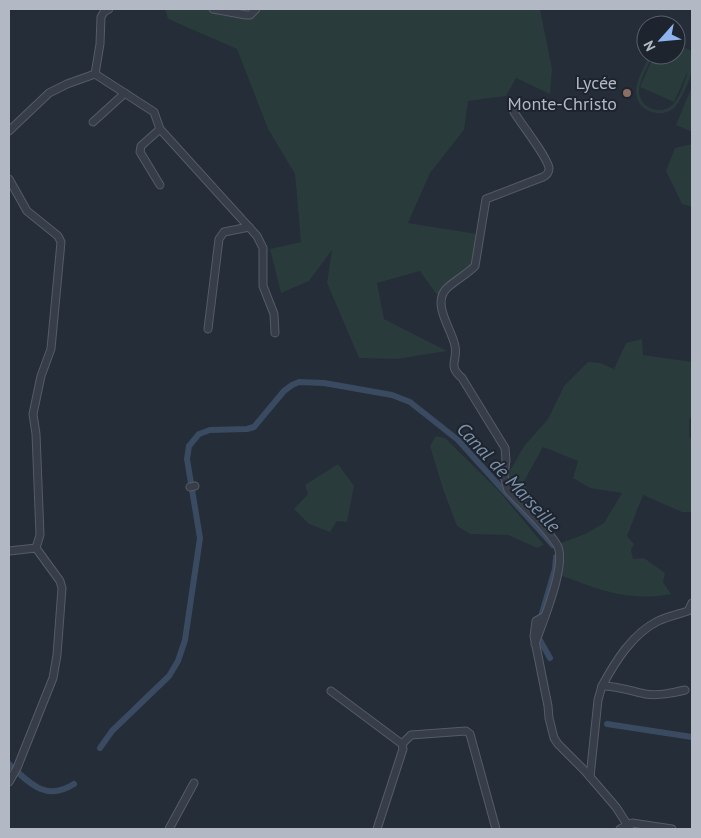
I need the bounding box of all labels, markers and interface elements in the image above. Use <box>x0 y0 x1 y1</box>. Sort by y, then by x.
north arrow <box>636 15 686 65</box>
text: N <box>639 38 660 54</box>
place label: Lycée Monte-Christo <box>508 71 617 115</box>
marker: Lycée Monte-Christo <box>621 87 633 99</box>
water label: Canal de Marseille <box>452 417 566 537</box>

